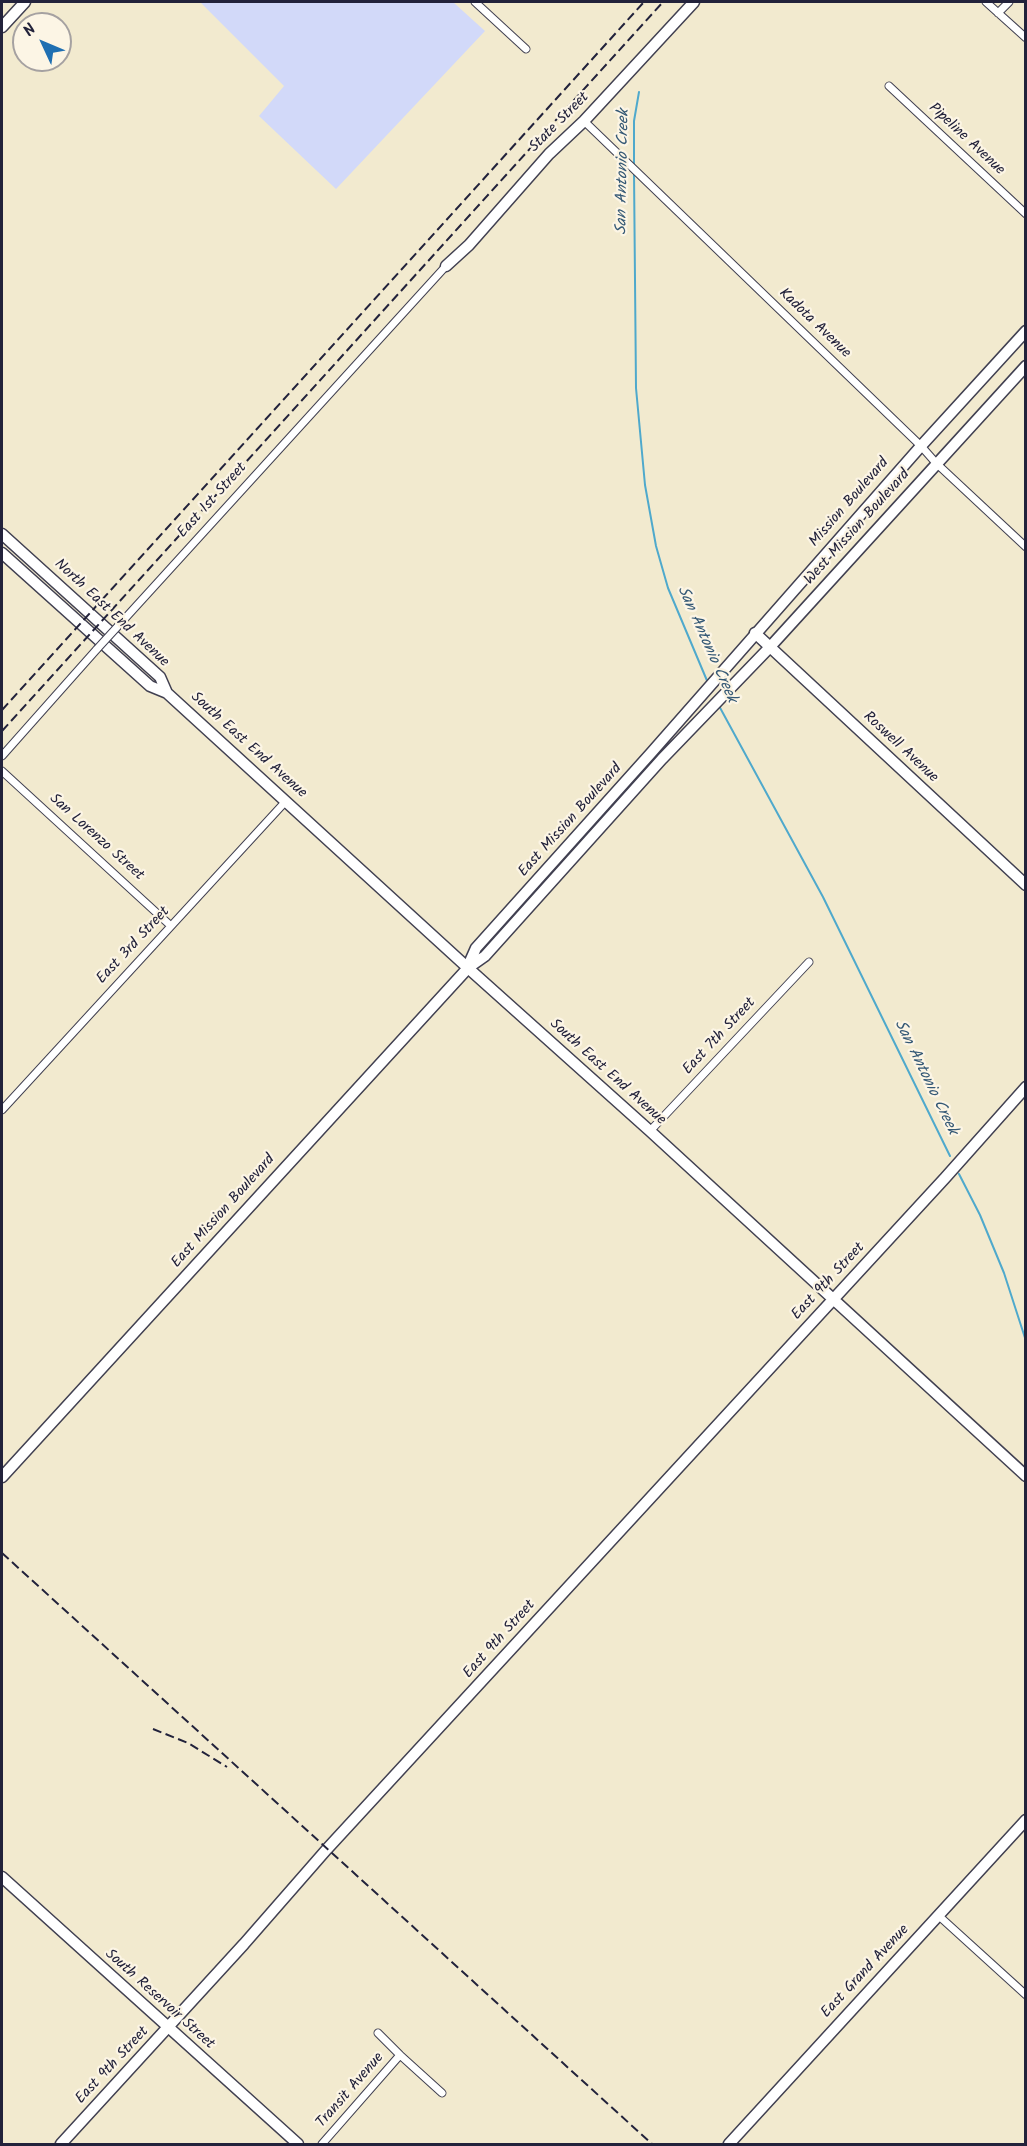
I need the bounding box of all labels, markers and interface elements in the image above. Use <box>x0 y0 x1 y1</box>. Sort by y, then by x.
north arrow <box>12 12 72 72</box>
text: N <box>18 18 43 43</box>
street label: State Street <box>526 89 594 157</box>
street label: Pipeline Avenue <box>924 100 1008 180</box>
water label: San Antonio Creek <box>613 109 635 235</box>
street label: Kadota Avenue <box>774 285 854 363</box>
street label: Mission Boulevard <box>806 455 894 551</box>
street label: East 1st Street <box>175 460 251 542</box>
street label: West Mission Boulevard <box>801 467 915 589</box>
street label: North East End Avenue <box>50 556 172 672</box>
water label: San Antonio Creek <box>672 584 740 706</box>
street label: South East End Avenue <box>186 689 310 803</box>
street label: Roswell Avenue <box>859 709 941 787</box>
street label: East Mission Boulevard <box>515 761 627 881</box>
street label: San Lorenzo Street <box>45 791 147 885</box>
street label: East 3rd Street <box>94 904 174 988</box>
street label: East 7th Street <box>680 995 760 1079</box>
street label: South East End Avenue <box>545 1016 669 1130</box>
water label: San Antonio Creek <box>889 1017 961 1139</box>
street label: East Mission Boulevard <box>168 1152 280 1272</box>
street label: East 9th Street <box>789 1240 869 1324</box>
street label: East 9th Street <box>460 1597 540 1683</box>
street label: East Grand Avenue <box>818 1922 914 2022</box>
street label: South Reservoir Street <box>101 1946 217 2054</box>
street label: East 9th Street <box>73 2024 153 2108</box>
street label: Transit Avenue <box>313 2050 389 2132</box>

